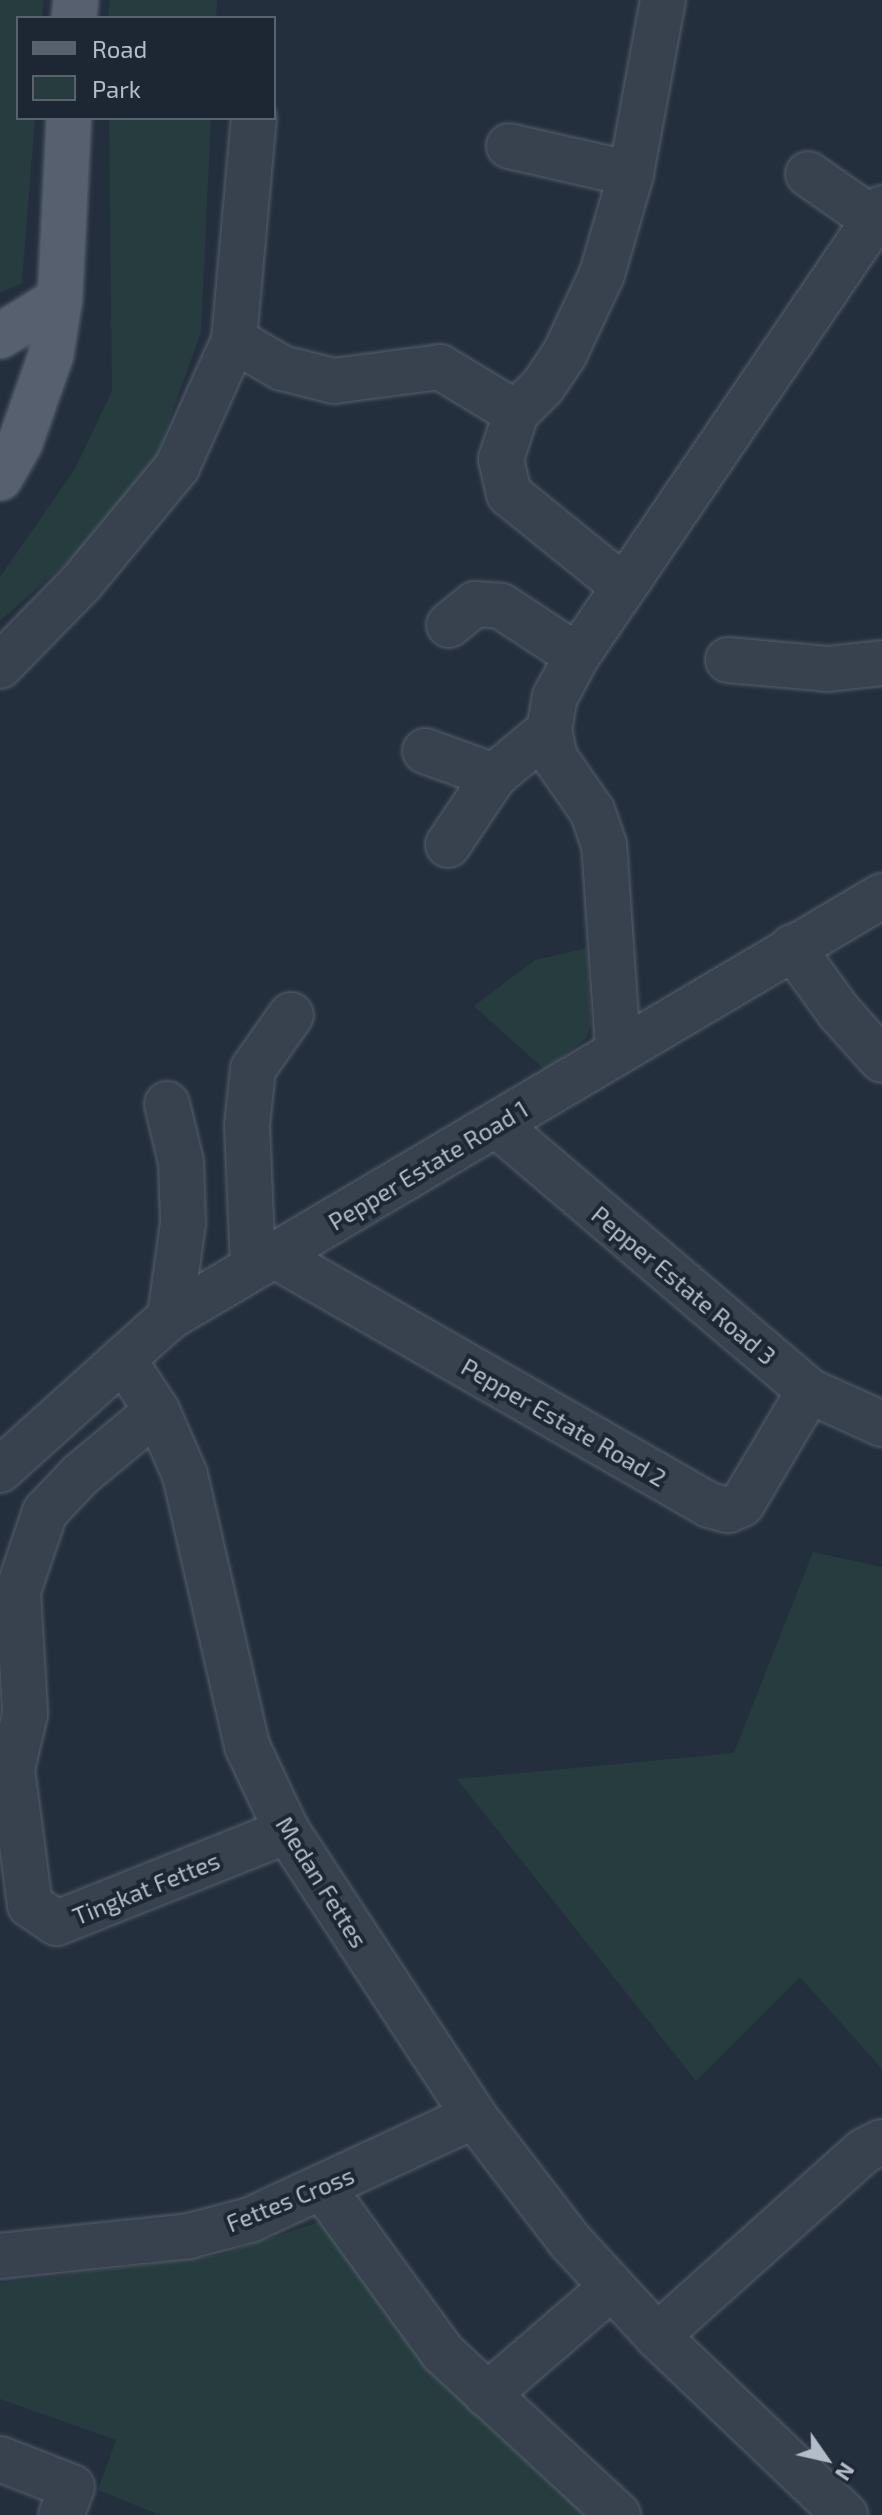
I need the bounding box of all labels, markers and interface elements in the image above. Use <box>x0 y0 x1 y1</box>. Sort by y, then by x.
legend <box>16 16 276 120</box>
text: Road <box>92 34 147 63</box>
text: Park <box>92 74 141 103</box>
street label: Pepper Estate Road 1 <box>323 1094 533 1236</box>
street label: Pepper Estate Road 3 <box>586 1199 782 1371</box>
street label: Pepper Estate Road 2 <box>456 1352 672 1492</box>
street label: Medan Fettes <box>270 1811 374 1953</box>
street label: Tingkat Fettes <box>68 1845 224 1931</box>
street label: Fettes Cross <box>222 2160 358 2238</box>
north arrow <box>786 2419 866 2499</box>
text: N <box>831 2459 861 2486</box>

